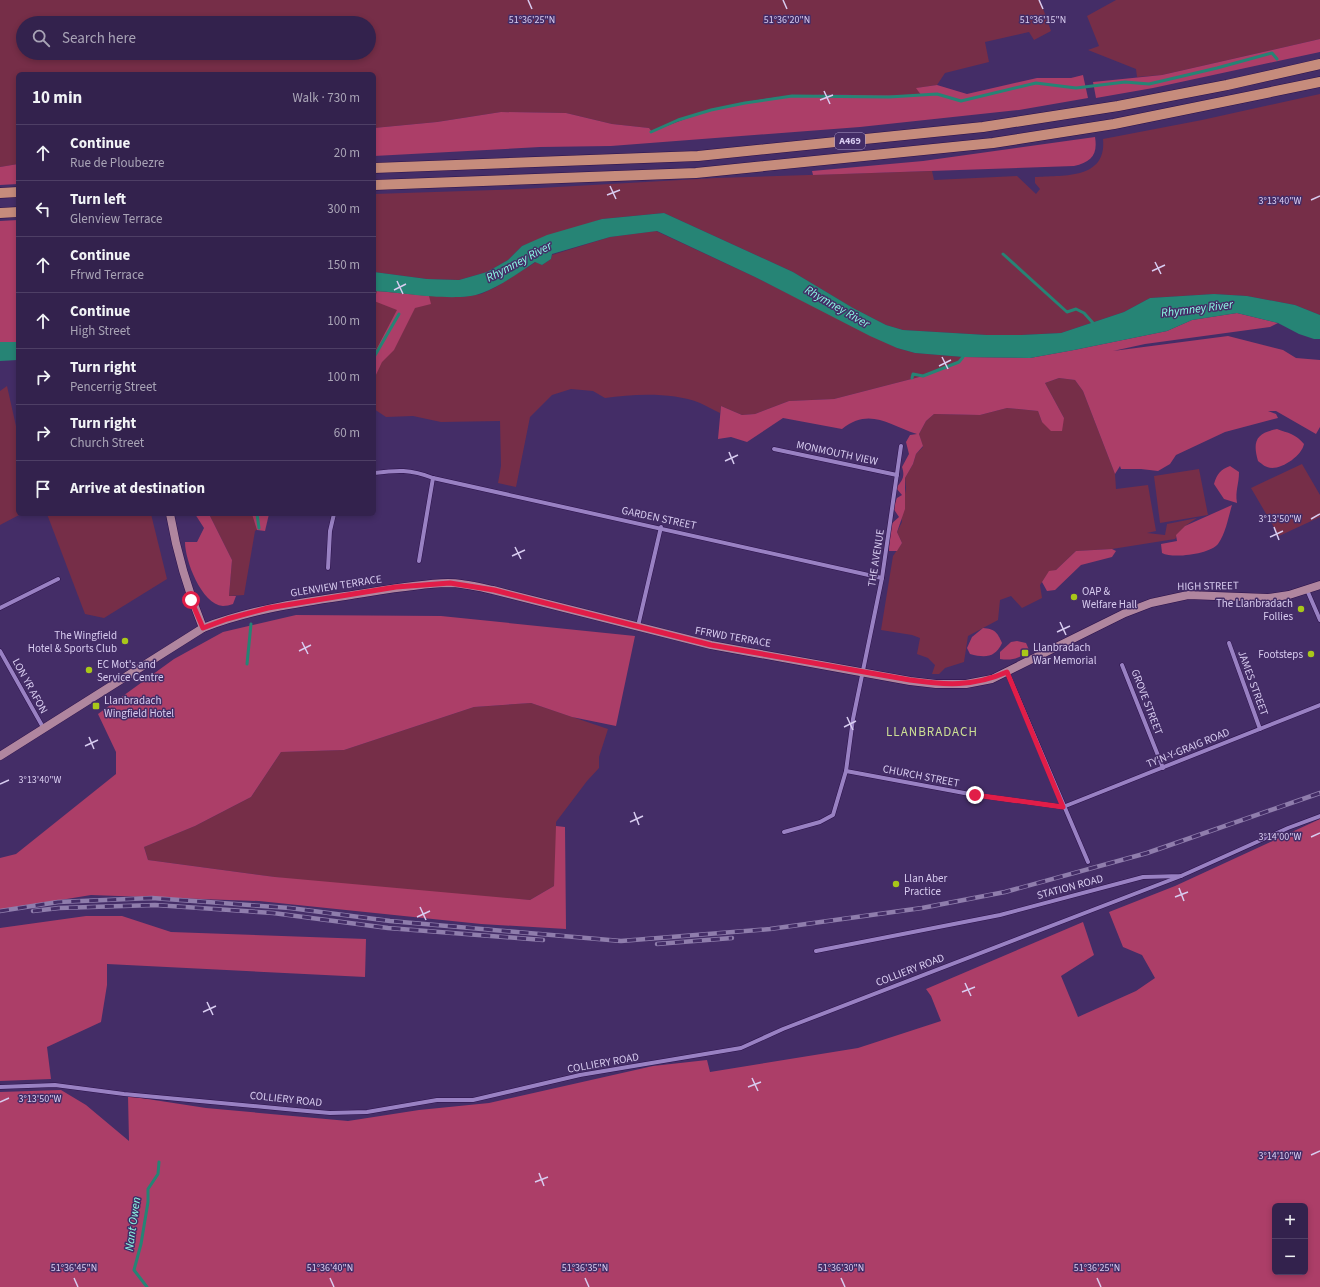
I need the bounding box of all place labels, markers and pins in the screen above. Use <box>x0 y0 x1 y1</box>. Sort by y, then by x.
place label: OAP & Welfare Hall <box>1082 584 1137 612</box>
marker: OAP & Welfare Hall <box>1069 592 1079 602</box>
place label: The Llanbradach Follies <box>1216 596 1293 624</box>
marker: The Llanbradach Follies <box>1296 604 1306 614</box>
place label: The Wingfield Hotel & Sports Club <box>28 628 117 656</box>
marker: The Wingfield Hotel & Sports Club <box>120 636 130 646</box>
place label: Llanbradach War Memorial <box>1033 640 1097 668</box>
place label: Footsteps <box>1258 647 1303 662</box>
marker: Llanbradach War Memorial <box>1020 648 1030 658</box>
marker: Footsteps <box>1306 649 1316 659</box>
place label: EC Mot's and Service Centre <box>97 657 164 685</box>
marker: EC Mot's and Service Centre <box>84 665 94 675</box>
place label: Llanbradach Wingfield Hotel <box>104 693 174 721</box>
marker: Llanbradach Wingfield Hotel <box>91 701 101 711</box>
place label: Llan Aber Practice <box>904 871 947 899</box>
marker: Llan Aber Practice <box>891 879 901 889</box>

